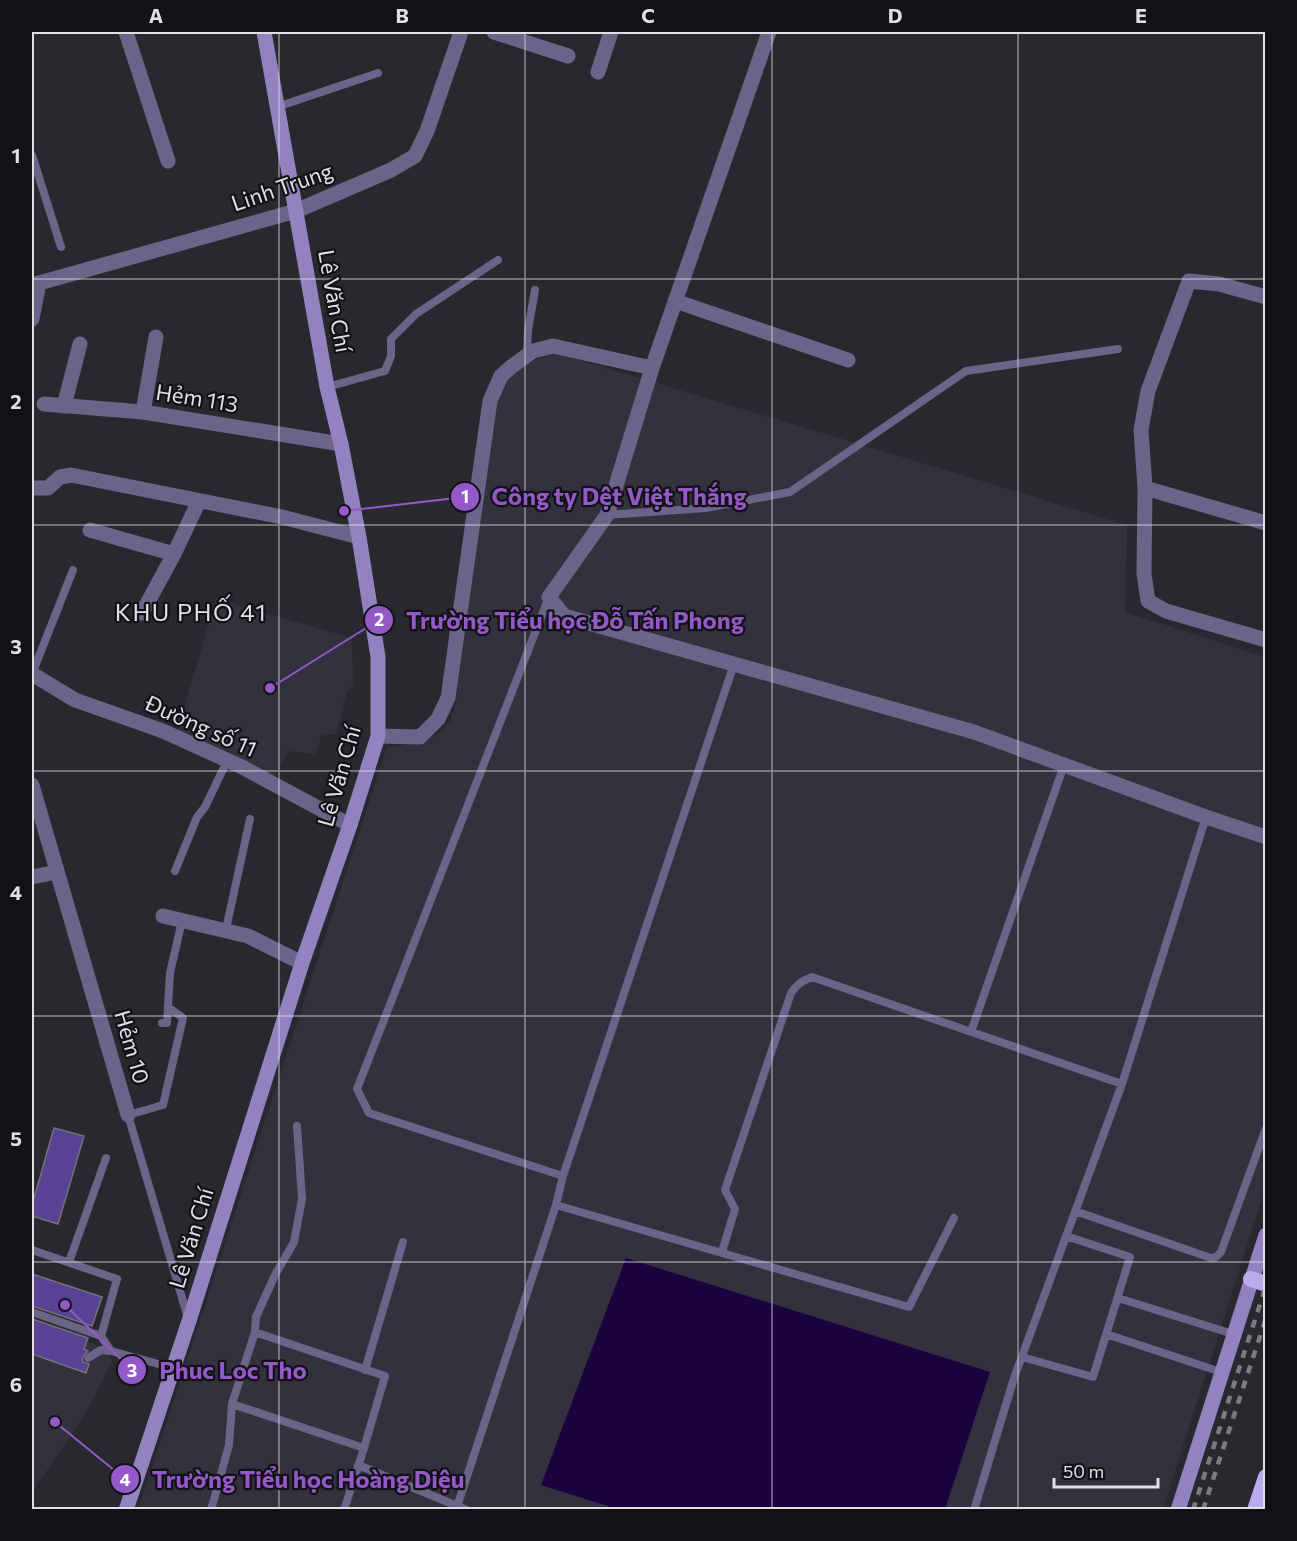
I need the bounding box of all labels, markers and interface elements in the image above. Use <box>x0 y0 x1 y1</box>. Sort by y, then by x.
text: A <box>149 3 163 27</box>
text: B <box>395 3 409 27</box>
text: C <box>641 3 655 27</box>
text: D <box>888 3 902 27</box>
text: E <box>1135 3 1147 27</box>
text: 1 <box>11 143 21 167</box>
street label: Linh Trung <box>228 157 336 216</box>
street label: Lê Văn Chí <box>313 247 358 356</box>
street label: Hẻm 113 <box>154 378 240 417</box>
text: 2 <box>10 389 22 413</box>
callout: Công ty Dệt Việt Thắng <box>450 476 759 518</box>
text: Công ty Dệt Việt Thắng <box>491 481 747 510</box>
text: 1 <box>461 485 469 507</box>
district label: KHU PHỐ 41 <box>115 594 267 626</box>
callout: Trường Tiểu học Đỗ Tấn Phong <box>364 599 755 641</box>
text: Trường Tiểu học Đỗ Tấn Phong <box>406 605 744 634</box>
text: 2 <box>374 608 384 630</box>
text: 3 <box>10 634 22 658</box>
street label: Đường số 11 <box>140 689 261 762</box>
street label: Lê Văn Chí <box>311 721 366 830</box>
text: 4 <box>10 880 22 904</box>
street label: Hẻm 10 <box>109 1007 156 1087</box>
text: 5 <box>10 1126 22 1150</box>
street label: Lê Văn Chí <box>162 1183 219 1291</box>
callout: Phuc Loc Tho <box>117 1349 318 1391</box>
text: Phuc Loc Tho <box>159 1355 307 1384</box>
text: 3 <box>127 1359 137 1381</box>
text: 6 <box>10 1372 22 1396</box>
scale bar <box>1054 1451 1158 1489</box>
callout: Trường Tiểu học Hoàng Diệu <box>110 1458 476 1500</box>
text: 50 m <box>1063 1460 1104 1482</box>
text: Trường Tiểu học Hoàng Diệu <box>152 1464 464 1493</box>
text: 4 <box>119 1468 131 1490</box>

